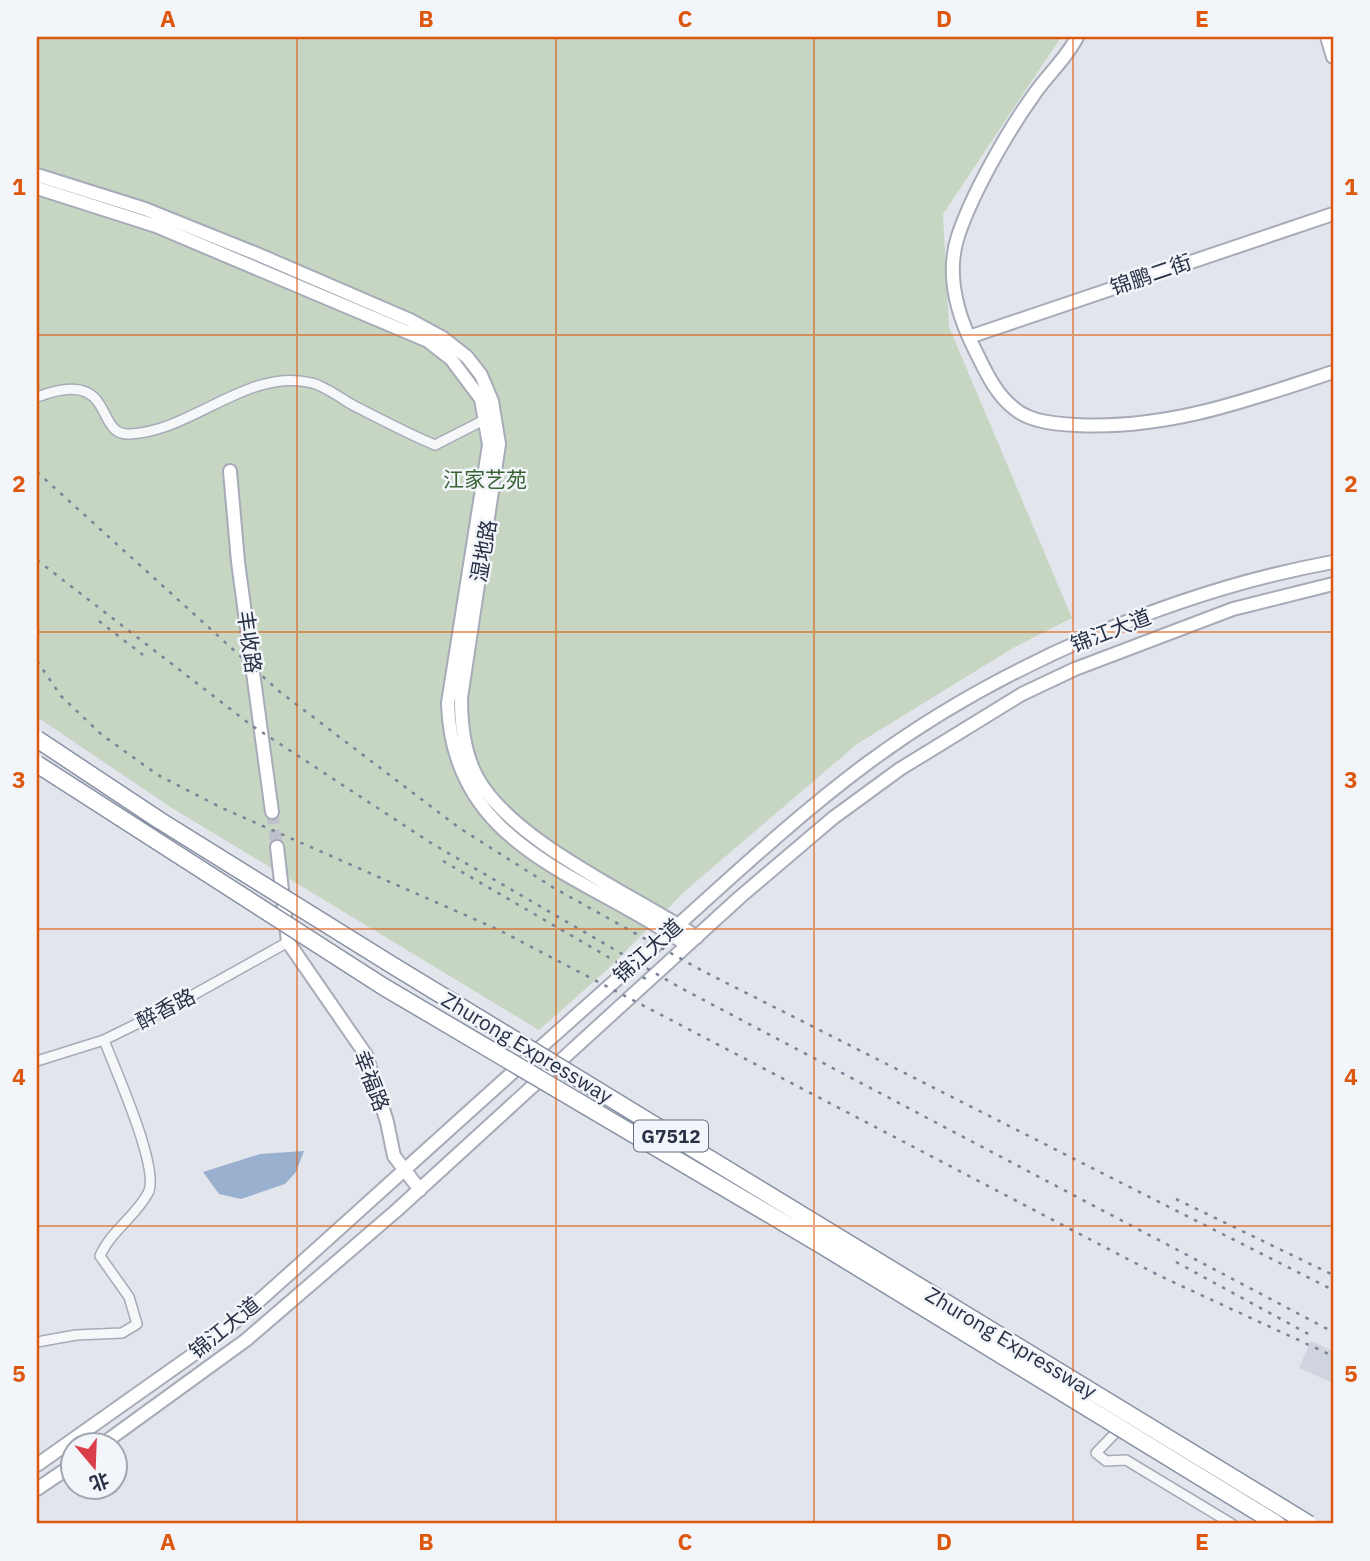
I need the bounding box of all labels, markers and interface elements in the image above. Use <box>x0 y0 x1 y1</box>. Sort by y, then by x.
text: A <box>160 3 176 33</box>
text: B <box>418 3 434 33</box>
text: C <box>678 3 693 33</box>
text: D <box>936 3 952 33</box>
text: E <box>1195 3 1209 33</box>
text: 1 <box>12 171 26 201</box>
text: 1 <box>1344 171 1358 201</box>
street label: 锦鹏二街 <box>1106 247 1195 301</box>
park label: 江家艺苑 <box>443 465 527 493</box>
text: 2 <box>12 468 26 498</box>
text: 2 <box>1344 468 1358 498</box>
street label: 湿地路 <box>464 517 502 584</box>
street label: 锦江大道 <box>1066 602 1155 658</box>
street label: 丰收路 <box>232 609 268 675</box>
text: 3 <box>12 764 26 794</box>
text: 3 <box>1344 764 1358 794</box>
street label: 锦江大道 <box>607 912 688 989</box>
street label: 醉香路 <box>131 981 200 1035</box>
street label: Zhurong Expressway <box>437 985 619 1110</box>
street label: 幸福路 <box>348 1046 396 1115</box>
text: 4 <box>12 1061 26 1091</box>
text: 4 <box>1344 1061 1358 1091</box>
road number: G7512 <box>634 1120 708 1152</box>
street label: Zhurong Expressway <box>921 1280 1103 1405</box>
street label: 锦江大道 <box>183 1290 266 1365</box>
text: 5 <box>12 1358 26 1388</box>
text: 5 <box>1344 1358 1358 1388</box>
north arrow <box>60 1432 130 1502</box>
text: 北 <box>87 1468 112 1497</box>
text: A <box>160 1526 176 1556</box>
text: B <box>418 1526 434 1556</box>
text: C <box>678 1526 693 1556</box>
text: D <box>936 1526 952 1556</box>
text: E <box>1195 1526 1209 1556</box>

